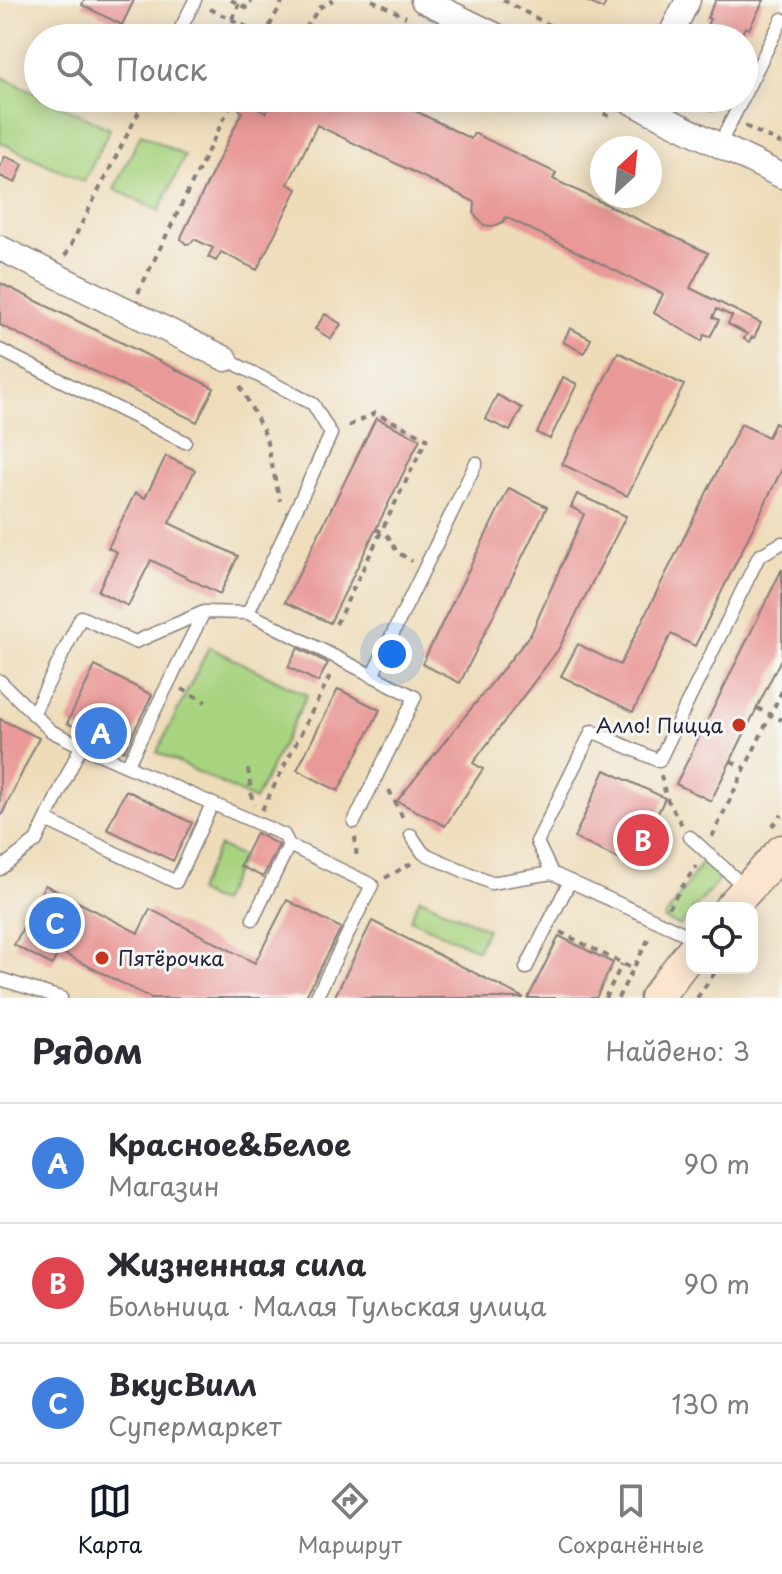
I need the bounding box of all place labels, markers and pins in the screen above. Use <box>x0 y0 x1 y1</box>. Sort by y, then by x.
pin: A <box>75 703 127 763</box>
place label: Алло! Пицца <box>596 710 723 740</box>
marker: Алло! Пицца <box>730 716 748 734</box>
pin: B <box>617 810 669 870</box>
pin: C <box>29 893 81 953</box>
place label: Пятёрочка <box>118 943 224 973</box>
marker: Пятёрочка <box>93 949 111 967</box>

